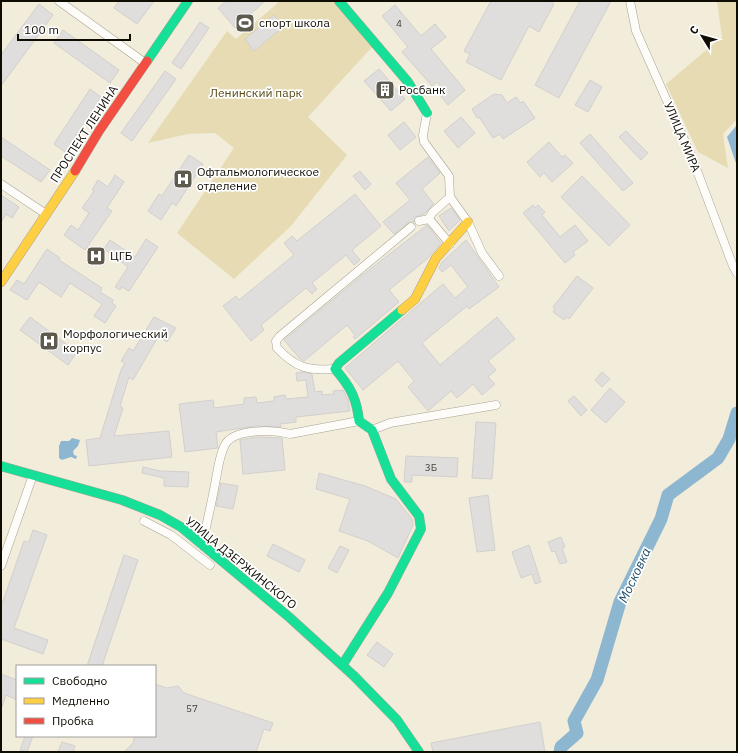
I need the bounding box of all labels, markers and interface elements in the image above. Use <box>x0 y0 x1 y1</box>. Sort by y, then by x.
sports icon: спорт школа <box>234 12 256 34</box>
place label: спорт школа <box>259 15 330 30</box>
scale bar <box>18 16 130 42</box>
north arrow <box>682 16 722 56</box>
house number: 4 <box>396 17 402 30</box>
text: 100 m <box>24 22 59 37</box>
text: С <box>686 23 702 37</box>
building icon: Росбанк <box>374 79 396 101</box>
street label: ПРОСПЕКТ ЛЕНИНА <box>47 82 121 185</box>
place label: Росбанк <box>399 82 446 97</box>
park label: Ленинский парк <box>210 85 303 100</box>
street label: УЛИЦА МИРА <box>661 99 704 175</box>
place label: Офтальмологическое отделение <box>197 164 319 193</box>
hospital icon: Офтальмологическое отделение <box>172 168 194 190</box>
hospital icon: ЦГБ <box>85 245 107 267</box>
place label: ЦГБ <box>110 248 132 263</box>
place label: Морфологический корпус <box>63 326 168 355</box>
hospital icon: Морфологический корпус <box>38 330 60 352</box>
house number: 3Б <box>425 461 437 474</box>
street label: УЛИЦА ДЗЕРЖИНСКОГО <box>183 513 300 612</box>
water label: Московка <box>614 545 655 605</box>
legend <box>16 665 156 737</box>
text: Свободно <box>52 673 108 688</box>
text: Медленно <box>52 693 110 708</box>
house number: 57 <box>186 702 198 715</box>
text: Пробка <box>52 713 94 728</box>

